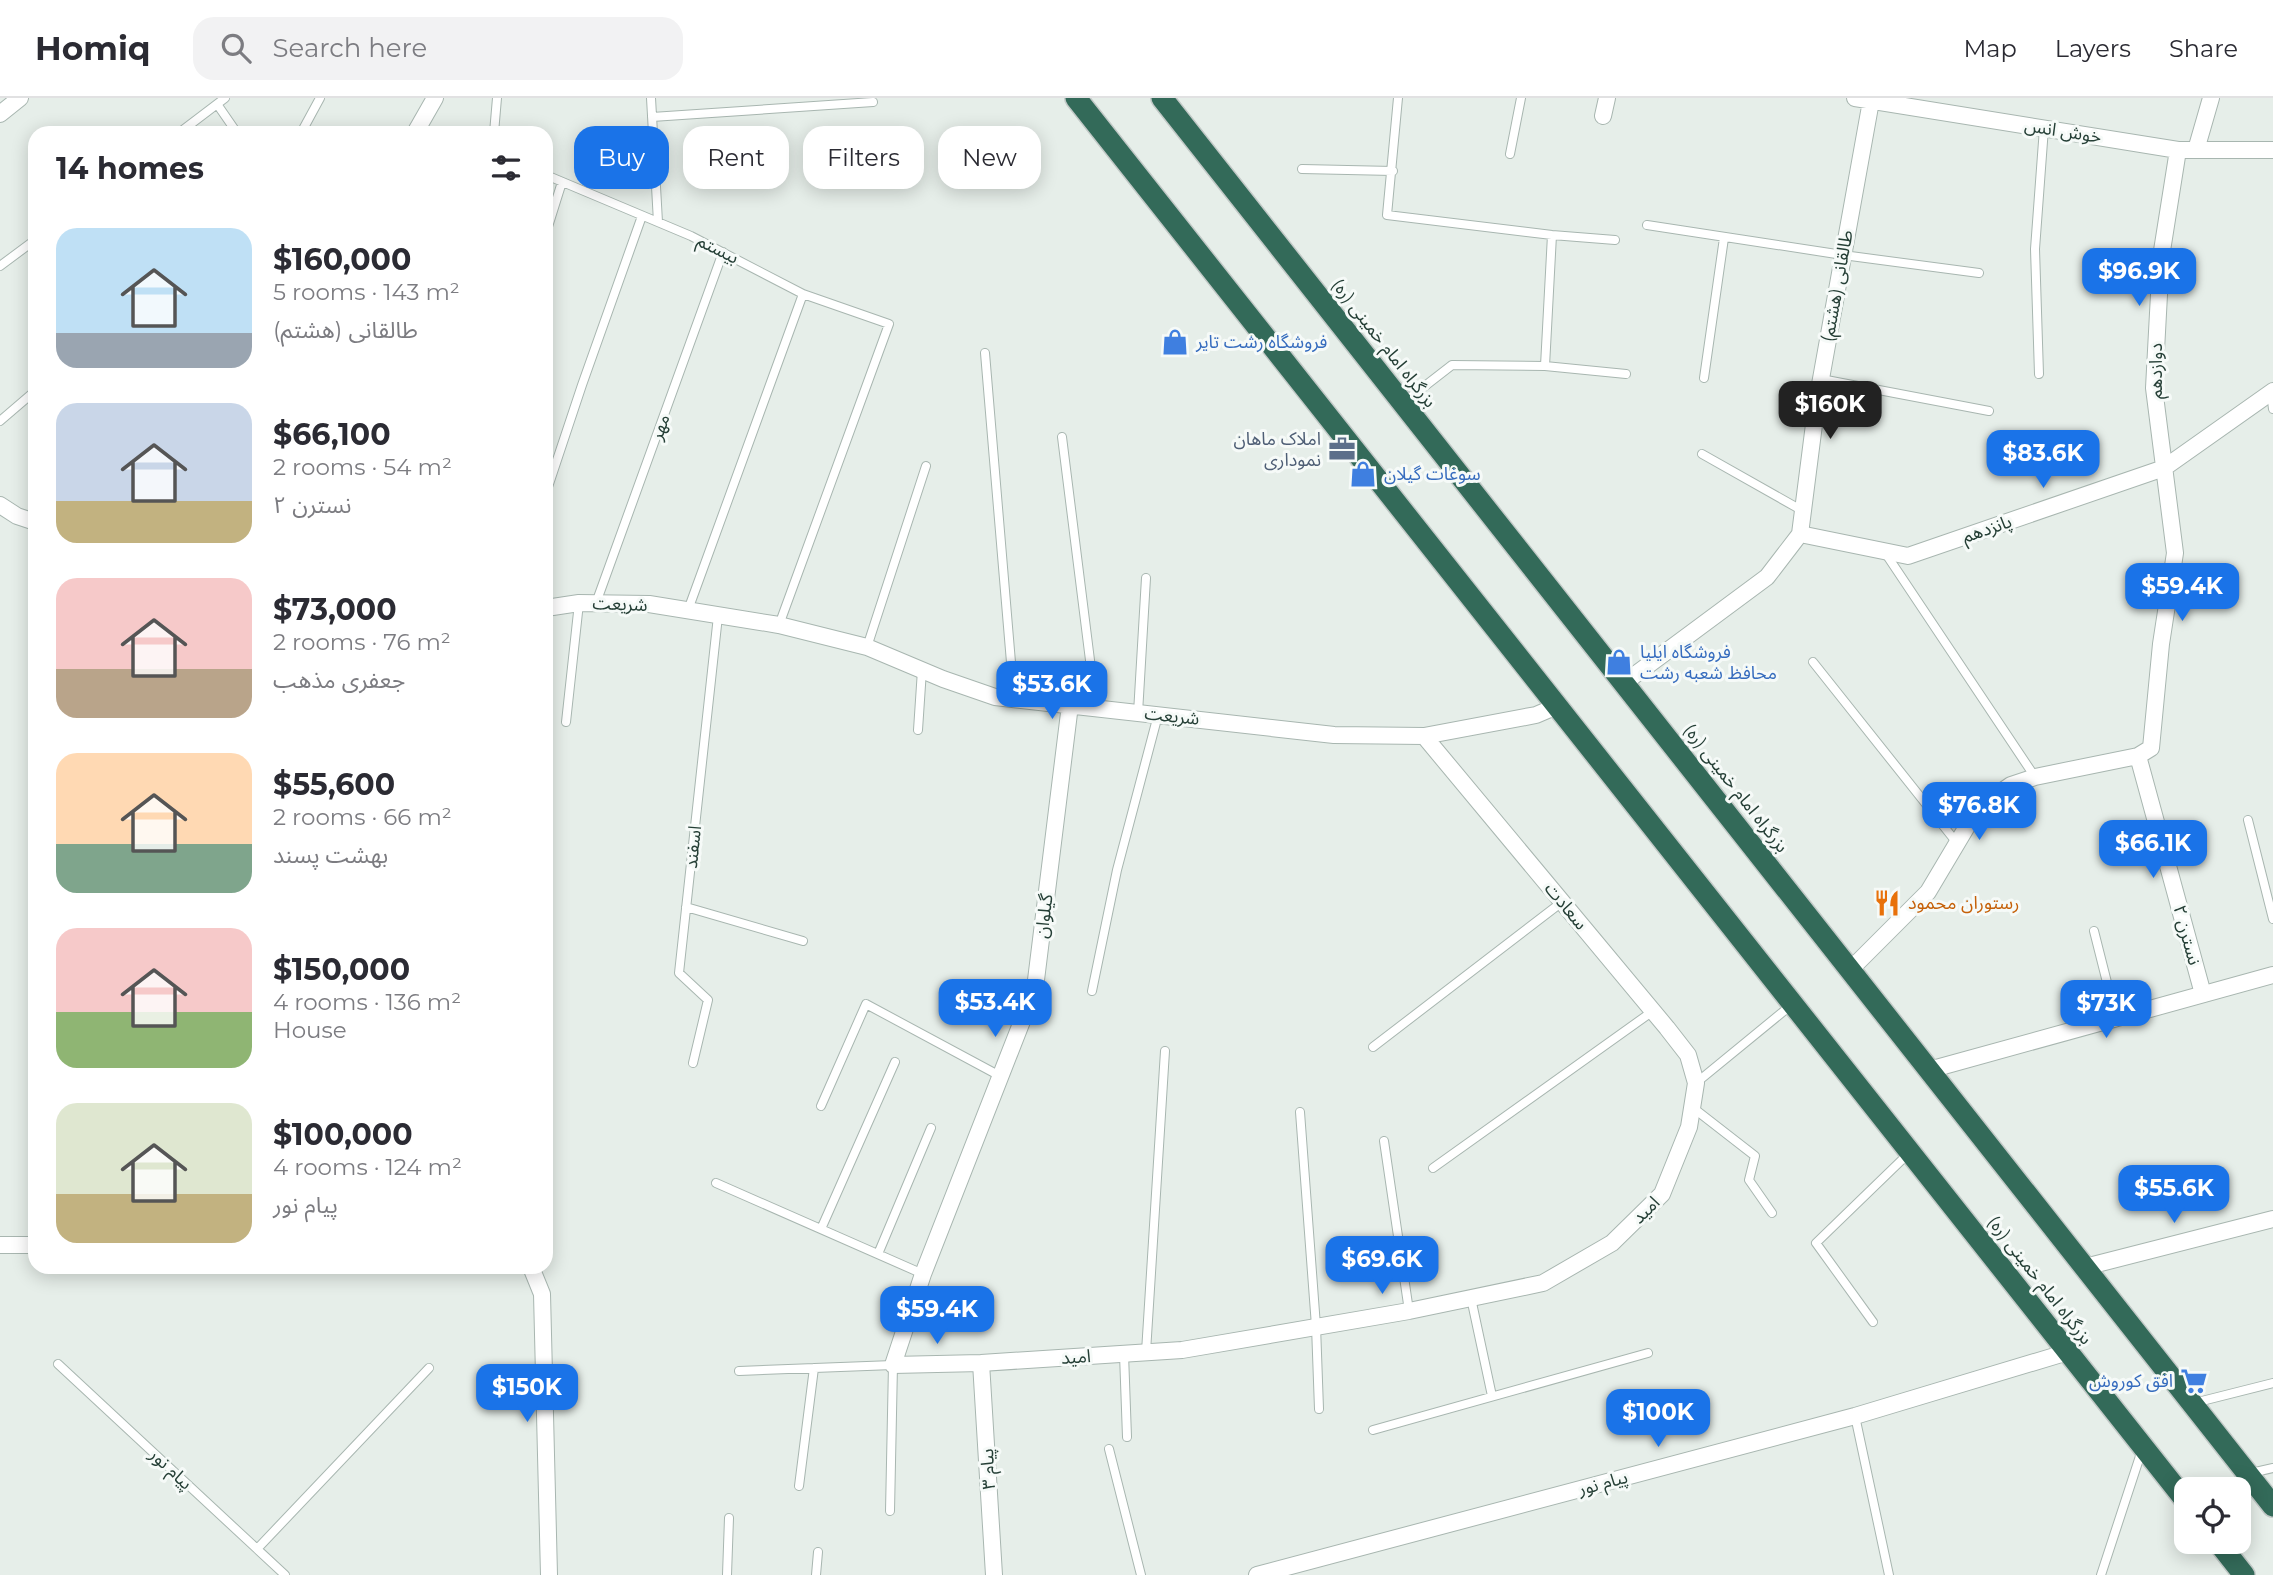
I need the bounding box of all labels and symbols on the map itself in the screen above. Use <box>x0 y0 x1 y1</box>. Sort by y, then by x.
street label: خوش انس <box>2023 114 2103 148</box>
street label: طالقانی (هشتم) <box>1816 228 1860 344</box>
street label: بیستم <box>693 229 742 270</box>
pin: $96.9K <box>2082 248 2196 308</box>
street label: بزرگراه امام خمینی (ره) <box>1324 274 1441 414</box>
shop icon: فروشگاه رشت تاير <box>1160 327 1190 357</box>
place label: فروشگاه رشت تاير <box>1195 331 1327 353</box>
street label: دوازدهم <box>2145 343 2169 399</box>
pin: $160K <box>1781 382 1879 441</box>
street label: مهر <box>645 411 675 444</box>
place label: املاک ماهان نموداری <box>1233 428 1321 471</box>
pin: $83.6K <box>1986 430 2100 490</box>
office icon: املاک ماهان نموداری <box>1327 434 1357 464</box>
shop icon: سوغات گیلان <box>1348 459 1378 489</box>
place label: سوغات گیلان <box>1384 463 1481 485</box>
street label: پانزدهم <box>1959 510 2015 550</box>
pin: $59.4K <box>2125 564 2239 623</box>
street label: شریعت <box>592 592 648 616</box>
place label: فروشگاه ایلیا محافظ شعبه رشت <box>1640 641 1777 684</box>
shop icon: فروشگاه ایلیا محافظ شعبه رشت <box>1604 647 1634 677</box>
pin: $53.6K <box>995 662 1109 721</box>
street label: شریعت <box>1143 702 1201 730</box>
street label: بزرگراه امام خمینی (ره) <box>1676 719 1793 859</box>
pin: $76.8K <box>1922 782 2036 842</box>
pin: $66.1K <box>2096 820 2210 880</box>
street label: اسفند <box>680 824 706 870</box>
street label: سعادت <box>1540 878 1592 934</box>
restaurant icon: رستوران محمود <box>1872 888 1902 918</box>
street label: گیلوان <box>1030 892 1058 939</box>
place label: رستوران محمود <box>1908 892 2019 914</box>
street label: نسترن ۲ <box>2168 903 2206 967</box>
pin: $53.4K <box>938 979 1052 1039</box>
pin: $73K <box>2065 981 2147 1040</box>
pin: $55.6K <box>2117 1166 2231 1225</box>
street label: امید <box>1628 1192 1664 1228</box>
street label: بزرگراه امام خمینی (ره) <box>1980 1211 2097 1351</box>
pin: $69.6K <box>1325 1236 1439 1296</box>
pin: $59.4K <box>880 1286 994 1346</box>
street label: امید <box>1060 1345 1092 1369</box>
pin: $150K <box>478 1364 576 1424</box>
supermarket icon: افق کوروش <box>2179 1366 2209 1396</box>
place label: افق کوروش <box>2089 1370 2173 1392</box>
pin: $100K <box>1609 1390 1707 1449</box>
street label: پیام نور <box>142 1443 197 1497</box>
street label: پیام ۳ <box>976 1448 1003 1490</box>
street label: پیام نور <box>1575 1466 1631 1503</box>

